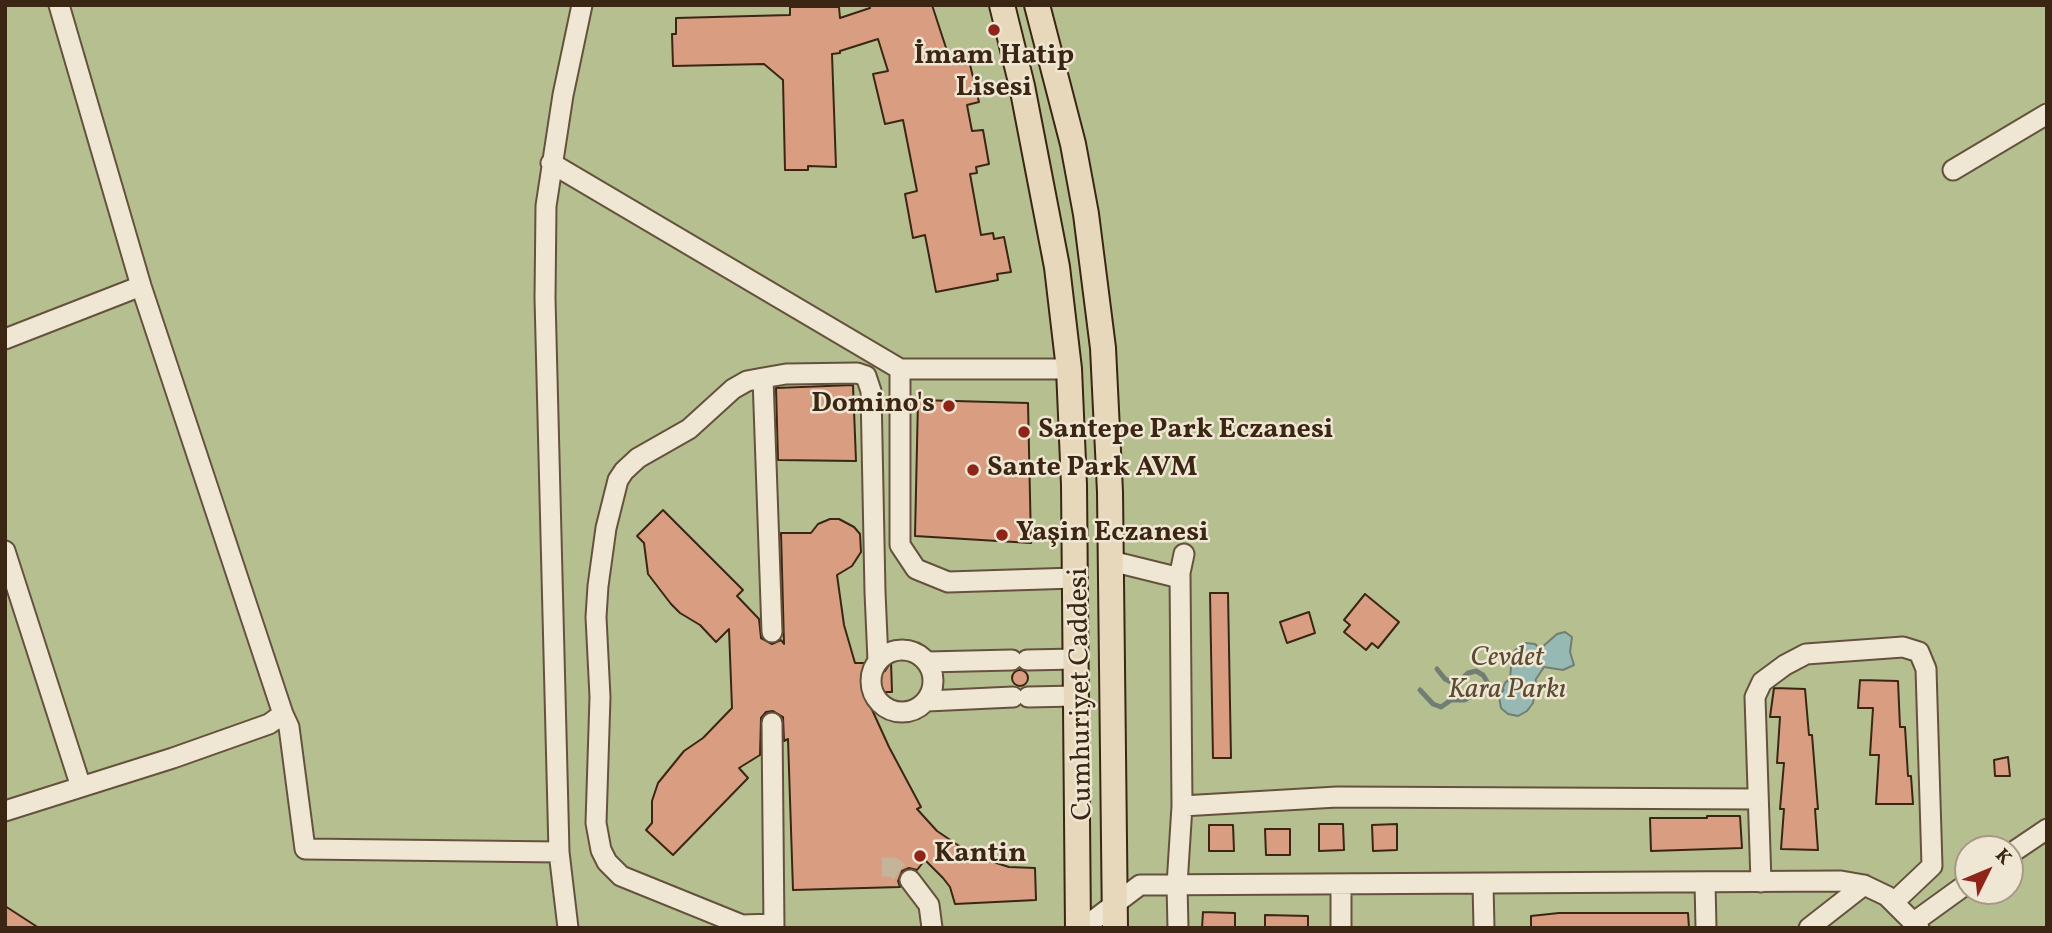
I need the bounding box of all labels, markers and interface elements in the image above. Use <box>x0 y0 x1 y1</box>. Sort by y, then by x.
marker: İmam Hatip Lisesi <box>986 22 1002 38</box>
place label: İmam Hatip Lisesi <box>914 41 1074 107</box>
place label: Domino's <box>811 389 935 423</box>
marker: Domino's <box>941 398 957 414</box>
place label: Santepe Park Eczanesi <box>1038 415 1333 449</box>
marker: Santepe Park Eczanesi <box>1016 424 1032 440</box>
place label: Sante Park AVM <box>987 453 1197 487</box>
marker: Sante Park AVM <box>965 462 981 478</box>
place label: Yaşin Eczanesi <box>1016 518 1209 552</box>
marker: Yaşin Eczanesi <box>994 527 1010 543</box>
street label: Cumhuriyet Caddesi <box>1064 567 1102 821</box>
park label: Cevdet Kara Parkı <box>1448 643 1566 709</box>
north arrow <box>1954 835 2024 905</box>
place label: Kantin <box>934 839 1027 873</box>
text: K <box>1989 843 2017 871</box>
marker: Kantin <box>912 848 928 864</box>

